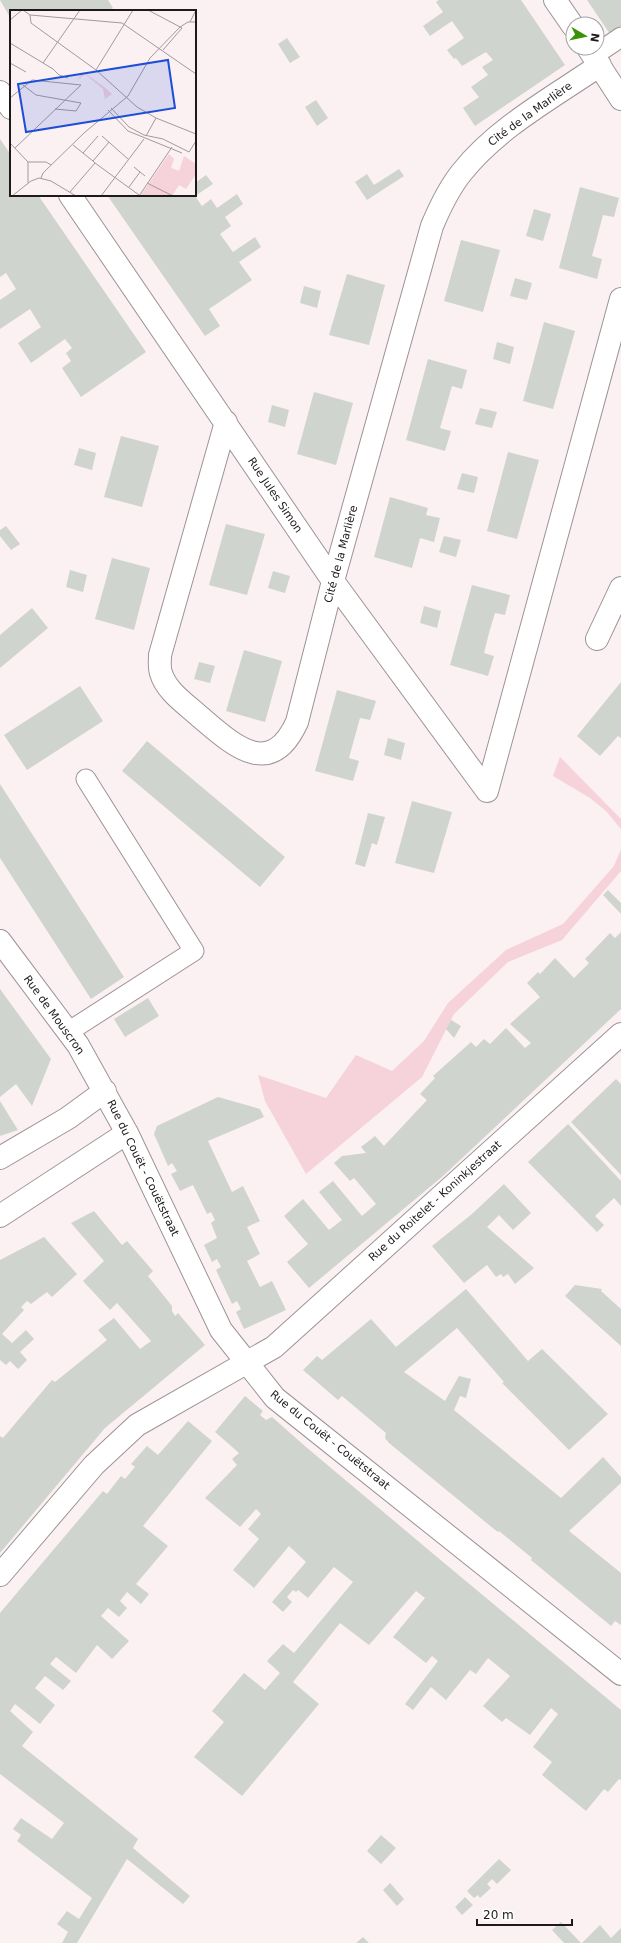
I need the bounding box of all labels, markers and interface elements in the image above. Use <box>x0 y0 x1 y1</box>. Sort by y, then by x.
inset map <box>10 10 196 196</box>
north arrow <box>565 16 605 56</box>
text: N <box>587 32 602 43</box>
street label: Cité de la Marlière <box>486 79 575 149</box>
street label: Rue Jules Simon <box>245 455 305 535</box>
street label: Cité de la Marlière <box>322 504 360 604</box>
street label: Rue de Mouscron <box>21 973 87 1057</box>
street label: Rue du Couët - Couëtstraat <box>104 1098 182 1239</box>
street label: Rue du Roitelet - Koninkjestraat <box>366 1138 504 1264</box>
street label: Rue du Couët - Couëtstraat <box>268 1388 393 1493</box>
scale bar <box>477 1901 572 1927</box>
text: 20 m <box>483 1908 514 1922</box>

